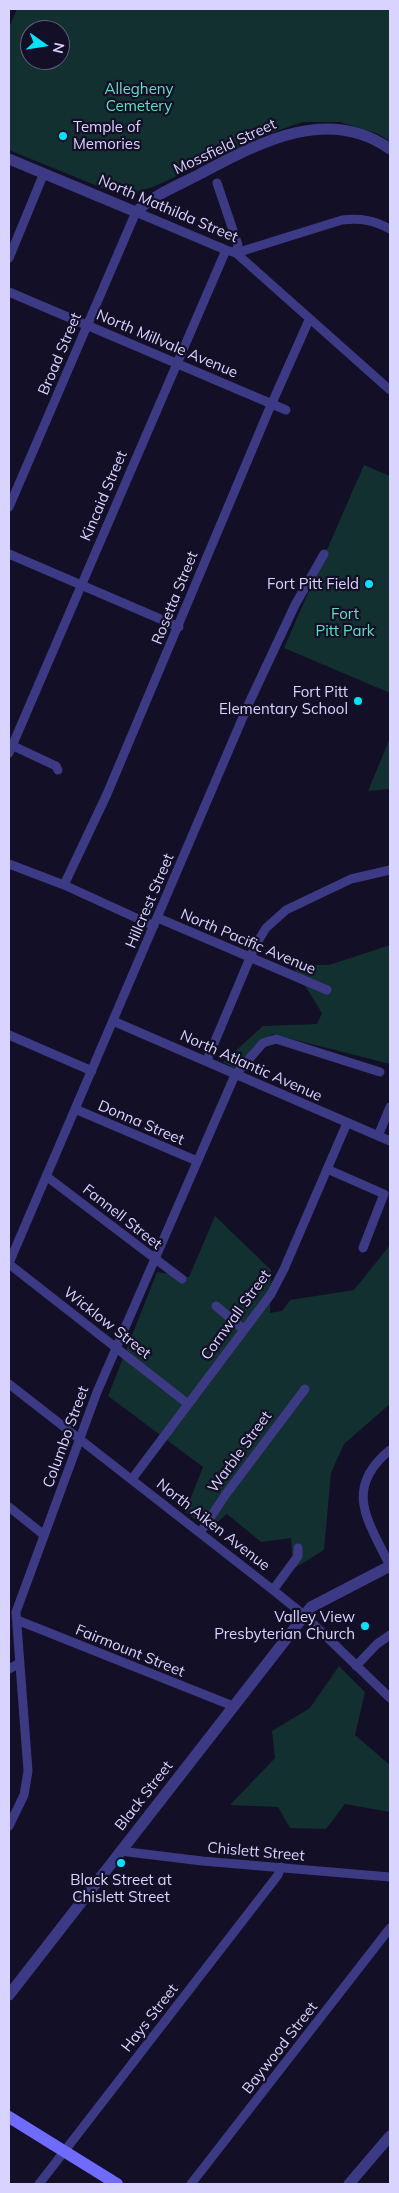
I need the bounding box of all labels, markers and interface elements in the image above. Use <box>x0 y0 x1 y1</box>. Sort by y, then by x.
north arrow <box>20 20 70 70</box>
text: N <box>49 41 69 55</box>
park label: Allegheny Cemetery <box>105 80 173 115</box>
street label: Mossfield Street <box>171 115 279 179</box>
place label: Temple of Memories <box>73 118 140 153</box>
marker: Temple of Memories <box>57 130 69 142</box>
street label: North Mathilda Street <box>95 171 241 247</box>
street label: North Millvale Avenue <box>94 306 240 382</box>
street label: Broad Street <box>35 310 85 398</box>
street label: Kincaid Street <box>77 448 131 544</box>
street label: Rosetta Street <box>148 549 202 647</box>
place label: Fort Pitt Field <box>267 575 359 593</box>
marker: Fort Pitt Field <box>363 578 375 590</box>
park label: Fort Pitt Park <box>315 605 375 640</box>
place label: Fort Pitt Elementary School <box>219 683 348 718</box>
marker: Fort Pitt Elementary School <box>352 695 364 707</box>
street label: Hillcrest Street <box>122 851 178 951</box>
street label: North Pacific Avenue <box>178 905 318 979</box>
street label: North Atlantic Avenue <box>177 1027 325 1105</box>
street label: Donna Street <box>95 1097 187 1149</box>
street label: Fannell Street <box>79 1181 165 1253</box>
street label: Cornwall Street <box>197 1266 275 1364</box>
street label: Wicklow Street <box>60 1283 154 1363</box>
street label: Columbo Street <box>39 1384 93 1490</box>
street label: Warble Street <box>204 1408 276 1496</box>
street label: North Aiken Avenue <box>153 1475 273 1575</box>
place label: Valley View Presbyterian Church <box>214 1608 355 1643</box>
marker: Valley View Presbyterian Church <box>359 1620 371 1632</box>
street label: Fairmount Street <box>73 1621 187 1681</box>
street label: Black Street <box>111 1758 177 1834</box>
street label: Chislett Street <box>207 1839 305 1865</box>
marker: Black Street at Chislett Street <box>115 1857 127 1869</box>
place label: Black Street at Chislett Street <box>70 1871 172 1906</box>
street label: Hays Street <box>118 1981 182 2055</box>
street label: Baywood Street <box>239 1998 321 2098</box>

